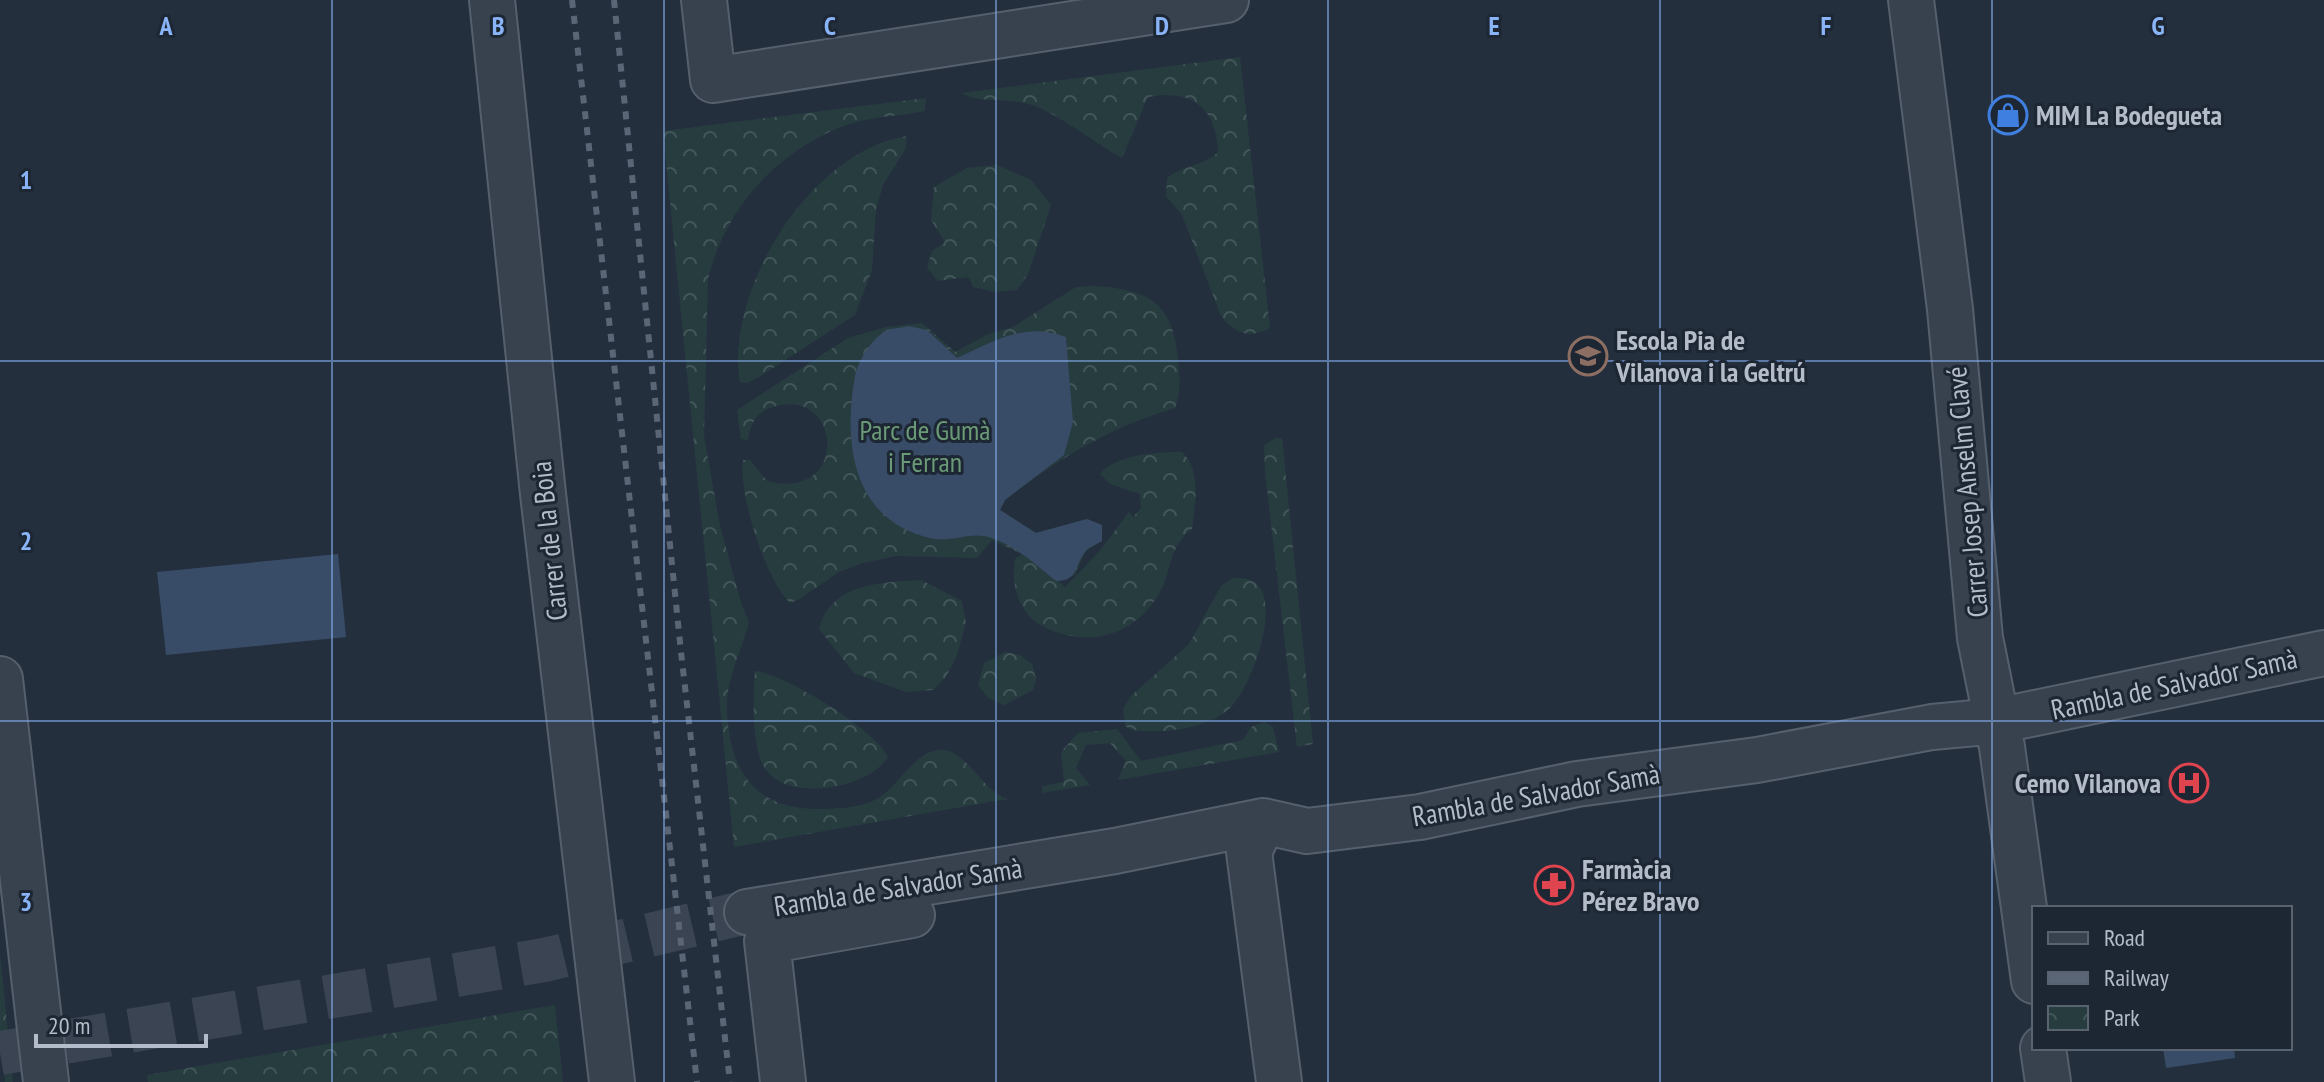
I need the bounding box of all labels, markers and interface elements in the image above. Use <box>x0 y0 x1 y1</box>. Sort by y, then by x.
text: A <box>158 9 173 42</box>
text: B <box>492 9 505 42</box>
text: C <box>824 9 836 42</box>
text: D <box>1155 9 1169 42</box>
text: E <box>1488 9 1500 42</box>
text: F <box>1821 9 1832 42</box>
text: G <box>2151 9 2165 42</box>
shop icon: MIM La Bodegueta <box>1987 94 2029 136</box>
place label: MIM La Bodegueta <box>2036 96 2222 133</box>
text: 1 <box>20 163 32 196</box>
place label: Escola Pia de Vilanova i la Geltrú <box>1615 321 1805 390</box>
school or university icon: Escola Pia de Vilanova i la Geltrú <box>1567 335 1609 377</box>
street label: Carrer Josep Anselm Clavé <box>1937 365 1996 619</box>
park label: Parc de Gumà i Ferran <box>859 411 991 480</box>
street label: Carrer de la Boia <box>522 460 575 623</box>
text: 2 <box>20 524 32 557</box>
street label: Rambla de Salvador Samà <box>2048 639 2300 728</box>
street label: Rambla de Salvador Samà <box>1409 755 1662 834</box>
hospital icon: Cemo Vilanova <box>2168 762 2210 804</box>
place label: Cemo Vilanova <box>2015 764 2161 801</box>
street label: Rambla de Salvador Samà <box>771 849 1025 924</box>
place label: Farmàcia Pérez Bravo <box>1582 850 1699 919</box>
pharmacy icon: Farmàcia Pérez Bravo <box>1533 864 1575 906</box>
text: 3 <box>20 885 32 918</box>
legend <box>2032 906 2292 1050</box>
text: Road <box>2104 922 2145 953</box>
text: Railway <box>2104 962 2169 993</box>
scale bar <box>36 998 206 1048</box>
text: Park <box>2104 1002 2140 1033</box>
text: 20 m <box>48 1010 90 1041</box>

